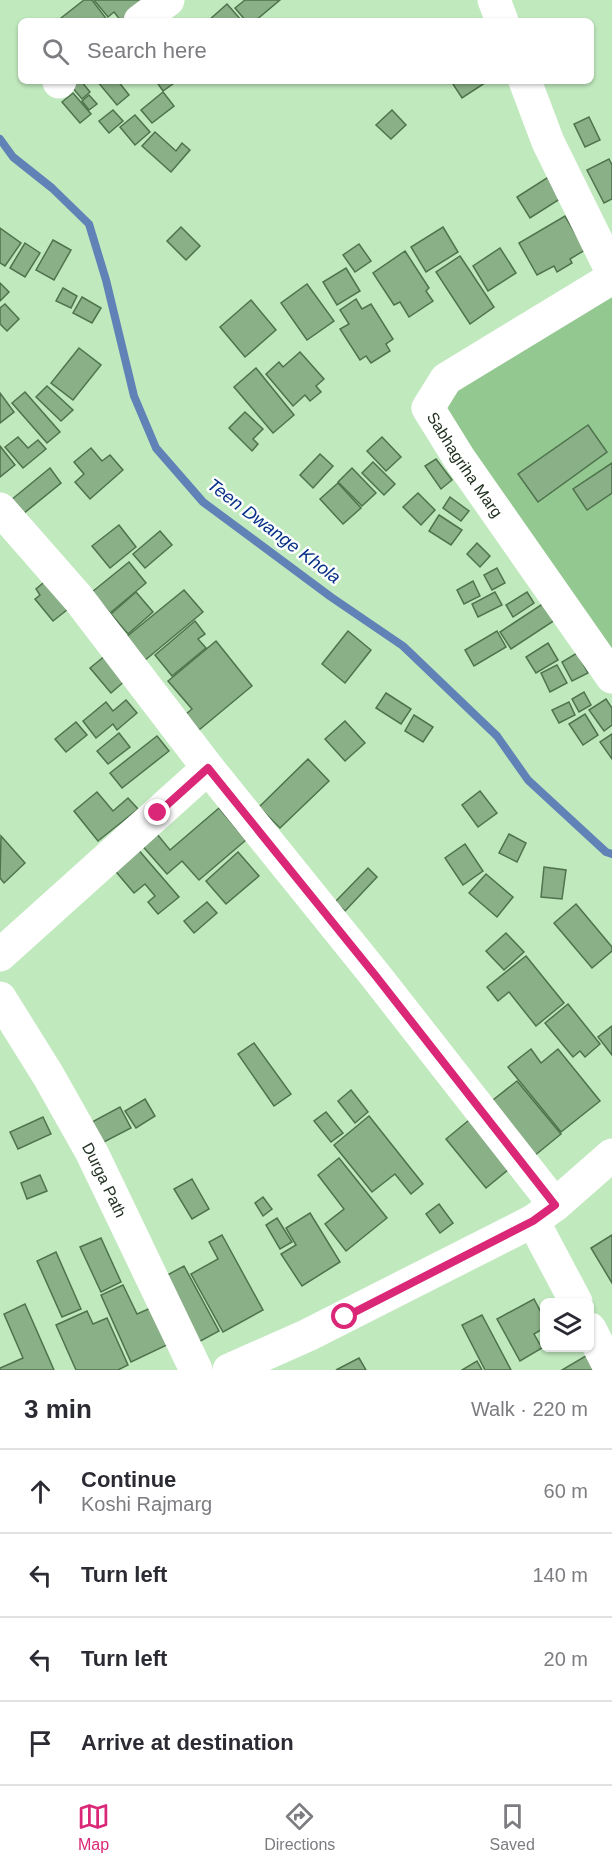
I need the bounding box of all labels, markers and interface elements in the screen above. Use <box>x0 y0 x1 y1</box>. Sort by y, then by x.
search box <box>18 18 594 84</box>
icon: search <box>39 35 72 68</box>
text: Search here <box>87 38 207 63</box>
street label: Sabhagriha Marg <box>424 409 506 521</box>
water label: Teen Dwange Khola <box>204 474 344 588</box>
route end <box>144 799 170 825</box>
street label: Durga Path <box>79 1140 130 1220</box>
map controls <box>540 1298 594 1352</box>
button: layers <box>540 1298 594 1352</box>
route start <box>331 1303 357 1329</box>
text: 3 min <box>24 1394 92 1424</box>
text: Walk · 220 m <box>471 1398 588 1420</box>
text: Continue <box>81 1467 176 1492</box>
icon: ahead <box>24 1475 57 1508</box>
text: 60 m <box>544 1480 588 1502</box>
text: Koshi Rajmarg <box>81 1493 212 1515</box>
icon: left <box>24 1559 57 1592</box>
text: Turn left <box>81 1562 167 1587</box>
text: 140 m <box>532 1564 588 1586</box>
icon: left <box>24 1643 57 1676</box>
text: Turn left <box>81 1646 167 1671</box>
text: 20 m <box>544 1648 588 1670</box>
icon: arrive <box>24 1727 57 1760</box>
text: Arrive at destination <box>81 1730 294 1755</box>
tab: Map <box>77 1800 110 1854</box>
tab: Directions <box>264 1800 335 1854</box>
tab: Saved <box>490 1800 535 1854</box>

